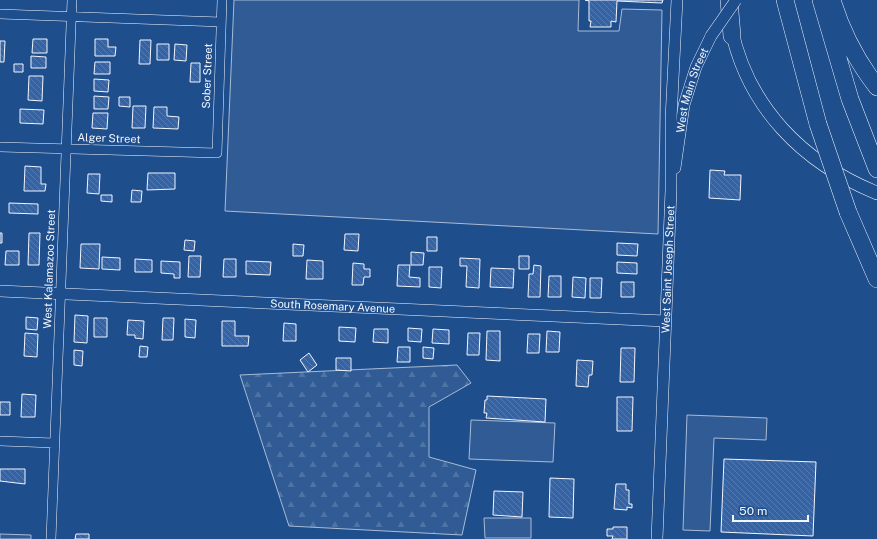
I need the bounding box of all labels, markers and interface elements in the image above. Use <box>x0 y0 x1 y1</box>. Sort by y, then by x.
street label: Sober Street <box>200 43 214 109</box>
street label: West Main Street <box>674 46 710 133</box>
street label: Alger Street <box>77 131 141 145</box>
street label: West Saint Joseph Street <box>659 205 676 333</box>
street label: West Kalamazoo Street <box>41 209 57 329</box>
street label: South Rosemary Avenue <box>270 297 395 315</box>
scale bar <box>733 497 808 523</box>
text: 50 m <box>739 504 767 518</box>

